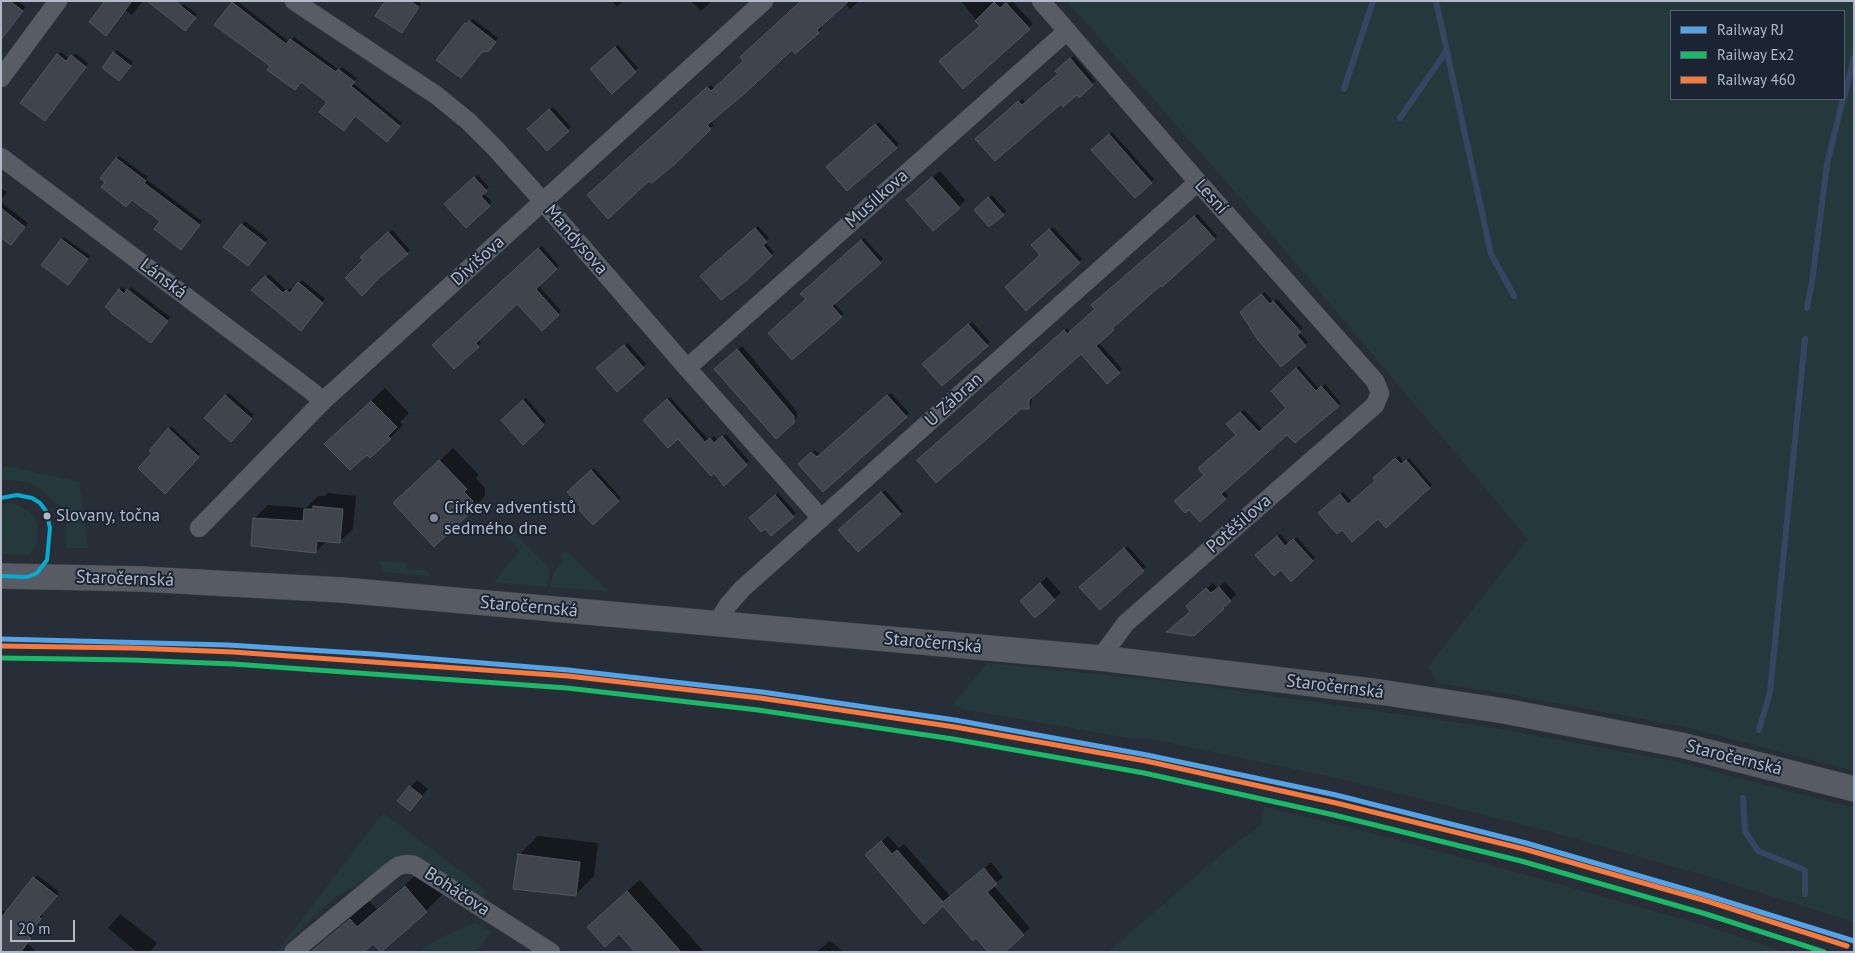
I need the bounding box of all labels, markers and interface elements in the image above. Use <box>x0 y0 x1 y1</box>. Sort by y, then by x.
legend <box>1670 10 1845 100</box>
text: Railway RJ <box>1717 20 1784 39</box>
text: Railway Ex2 <box>1717 45 1794 64</box>
text: Railway 460 <box>1717 70 1795 89</box>
street label: Musílkova <box>841 165 913 233</box>
street label: Lesní <box>1190 175 1232 219</box>
street label: Mandysova <box>540 201 612 279</box>
street label: Divišova <box>447 231 509 291</box>
street label: Lánská <box>135 254 191 304</box>
street label: U Zábran <box>921 369 987 431</box>
street label: Potěšilova <box>1202 490 1276 558</box>
place label: Církev adventistů sedmého dne <box>444 497 576 540</box>
place label: Slovany, točna <box>56 506 160 526</box>
marker: Slovany, točna <box>42 511 52 521</box>
marker: Církev adventistů sedmého dne <box>428 512 440 524</box>
street label: Staročernská <box>76 566 174 592</box>
street label: Staročernská <box>479 592 579 622</box>
street label: Staročernská <box>883 628 983 658</box>
street label: Staročernská <box>1285 670 1385 704</box>
street label: Staročernská <box>1684 736 1784 780</box>
street label: Boháčova <box>420 863 494 921</box>
scale bar <box>12 910 78 942</box>
text: 20 m <box>18 919 51 938</box>

